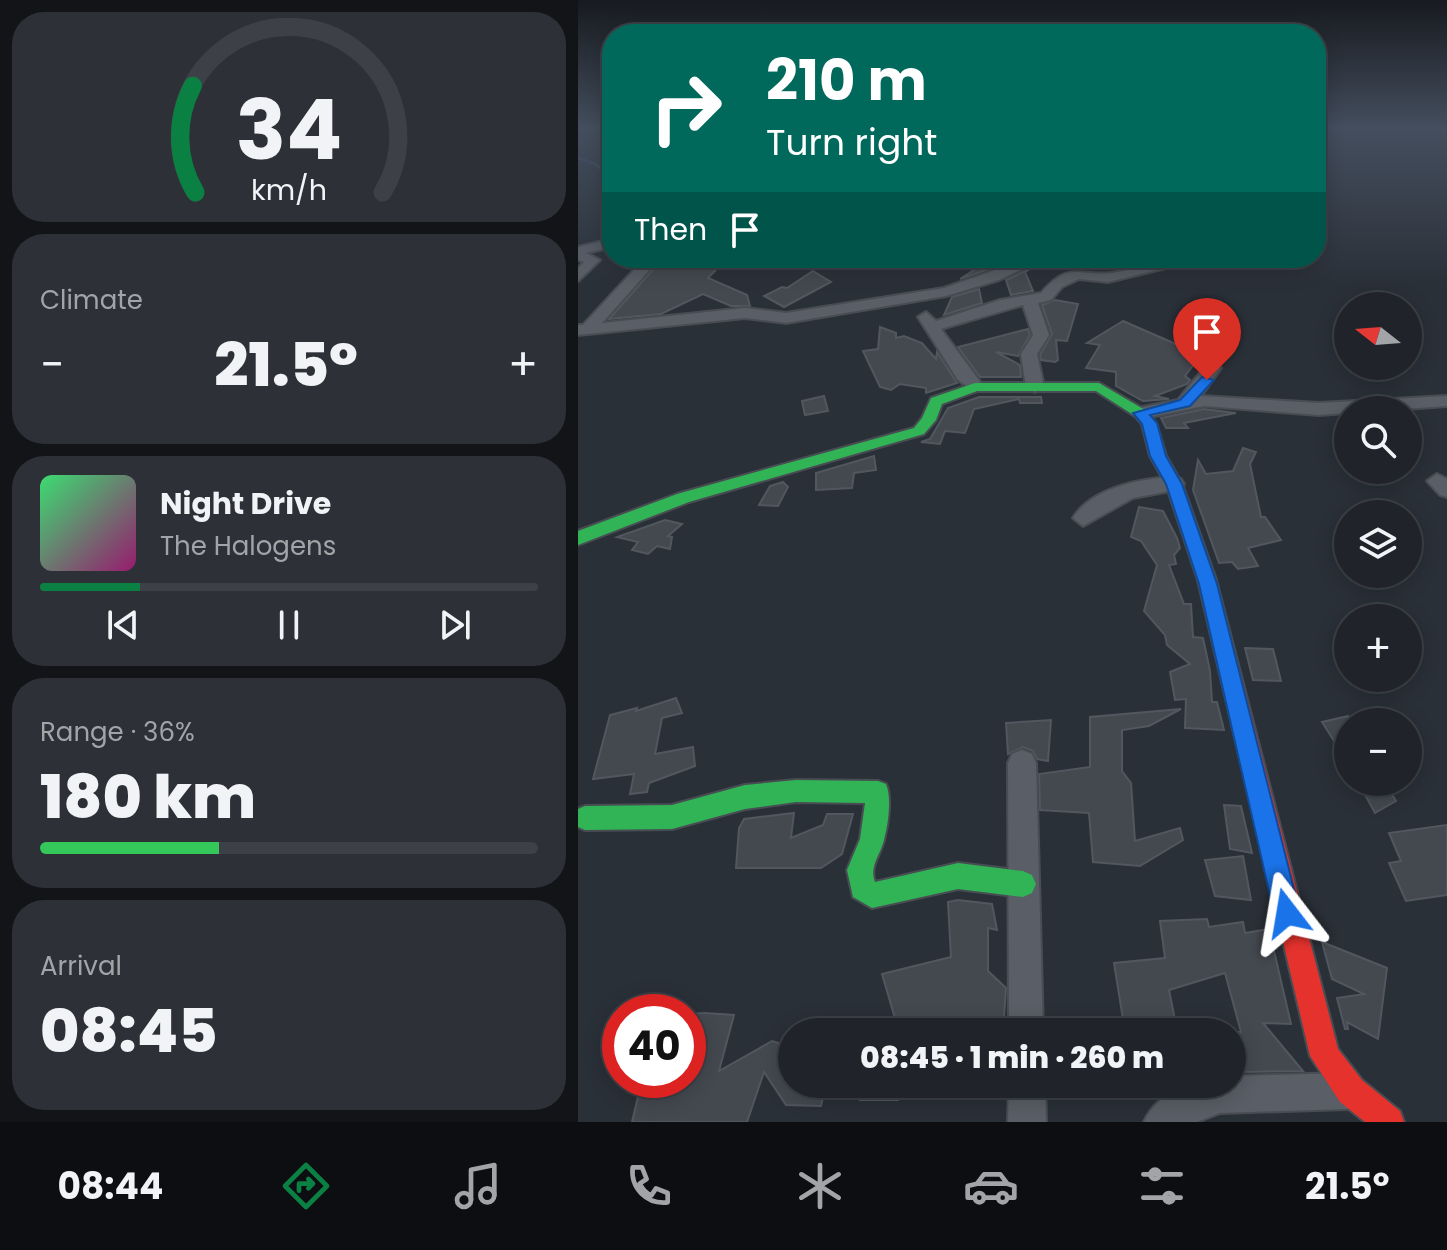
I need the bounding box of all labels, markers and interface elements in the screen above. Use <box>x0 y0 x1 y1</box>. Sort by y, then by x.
text: 210 m <box>766 41 927 120</box>
icon: right <box>634 56 738 160</box>
text: 34 <box>236 72 342 188</box>
text: Turn right <box>766 117 937 168</box>
text: km/h <box>251 170 327 210</box>
text: Then <box>634 208 707 251</box>
icon: arrive <box>723 208 767 252</box>
text: Climate <box>40 282 143 318</box>
north arrow <box>1334 292 1422 380</box>
map controls <box>1334 292 1422 796</box>
pin <box>1173 298 1241 380</box>
icon: arrive <box>1185 310 1229 354</box>
text: 21.5° <box>214 323 358 407</box>
text: − <box>40 334 64 395</box>
text: + <box>508 334 538 395</box>
button: search <box>1334 396 1422 484</box>
text: Night Drive <box>160 482 331 525</box>
button: layers <box>1334 500 1422 588</box>
text: The Halogens <box>160 528 336 564</box>
icon: previous <box>101 603 145 647</box>
icon: pause <box>267 603 311 647</box>
icon: next <box>433 603 477 647</box>
button: + <box>1334 604 1422 692</box>
button: − <box>1334 708 1422 796</box>
text: Range · 36% <box>40 714 195 750</box>
text: 180 km <box>40 755 256 839</box>
position arrow <box>1245 871 1329 955</box>
text: Arrival <box>40 948 122 984</box>
text: 08:45 <box>40 989 217 1073</box>
speed limit sign: 40 <box>602 994 706 1098</box>
text: 08:45 · 1 min · 260 m <box>860 1036 1164 1079</box>
icon: directions <box>278 1158 334 1214</box>
icon: music <box>450 1158 506 1214</box>
icon: phone <box>621 1158 677 1214</box>
icon: climate <box>792 1158 848 1214</box>
icon: car <box>963 1158 1019 1214</box>
icon: filters <box>1134 1158 1190 1214</box>
text: 08:44 <box>58 1161 163 1212</box>
text: 21.5° <box>1305 1161 1389 1212</box>

